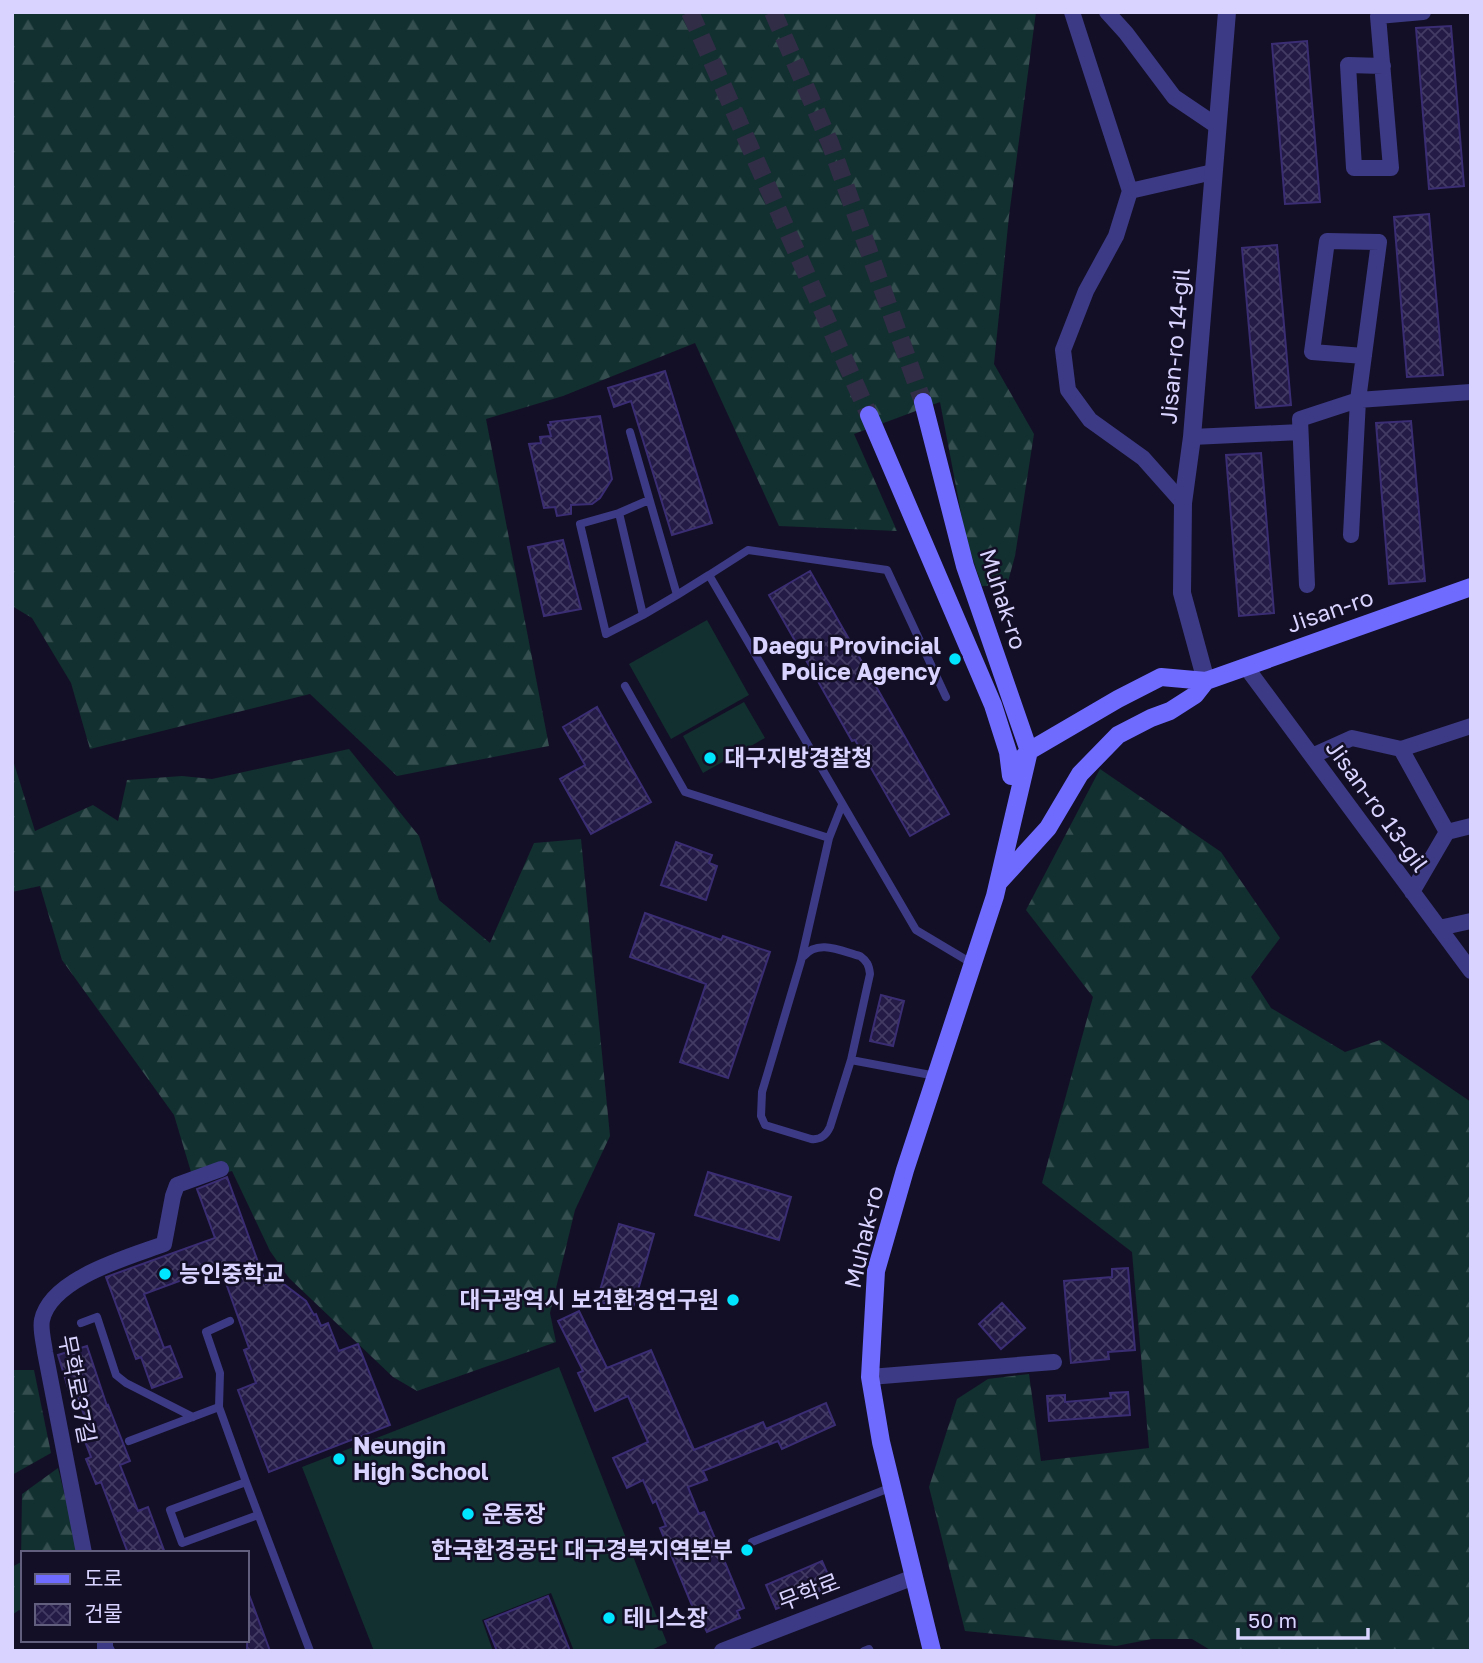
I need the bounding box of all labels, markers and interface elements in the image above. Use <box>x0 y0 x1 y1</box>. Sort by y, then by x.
street label: Jisan-ro 14-gil <box>1153 267 1195 425</box>
street label: Muhak-ro <box>975 545 1033 653</box>
street label: Jisan-ro <box>1283 582 1377 638</box>
place label: Daegu Provincial Police Agency <box>752 631 941 685</box>
marker: Daegu Provincial Police Agency <box>947 651 963 667</box>
street label: Jisan-ro 13-gil <box>1321 734 1435 877</box>
place label: 대구지방경찰청 <box>724 743 872 771</box>
marker: 대구지방경찰청 <box>702 750 718 766</box>
street label: Muhak-ro <box>838 1183 888 1291</box>
place label: 능인중학교 <box>179 1259 285 1287</box>
marker: 능인중학교 <box>157 1266 173 1282</box>
place label: 대구광역시 보건환경연구원 <box>459 1285 719 1313</box>
marker: 대구광역시 보건환경연구원 <box>725 1292 741 1308</box>
street label: 무학로37길 <box>54 1332 102 1446</box>
place label: Neungin High School <box>353 1431 489 1485</box>
marker: Neungin High School <box>331 1451 347 1467</box>
place label: 운동장 <box>482 1499 545 1527</box>
marker: 운동장 <box>460 1506 476 1522</box>
place label: 한국환경공단 대구경북지역본부 <box>431 1535 733 1563</box>
marker: 한국환경공단 대구경북지역본부 <box>739 1542 755 1558</box>
legend <box>21 1551 248 1642</box>
text: 도로 <box>84 1565 123 1591</box>
street label: 무학로 <box>774 1567 843 1616</box>
scale bar <box>1238 1596 1368 1640</box>
text: 건물 <box>84 1600 123 1626</box>
place label: 테니스장 <box>623 1603 708 1631</box>
text: 50 m <box>1248 1607 1297 1633</box>
marker: 테니스장 <box>601 1610 617 1626</box>

